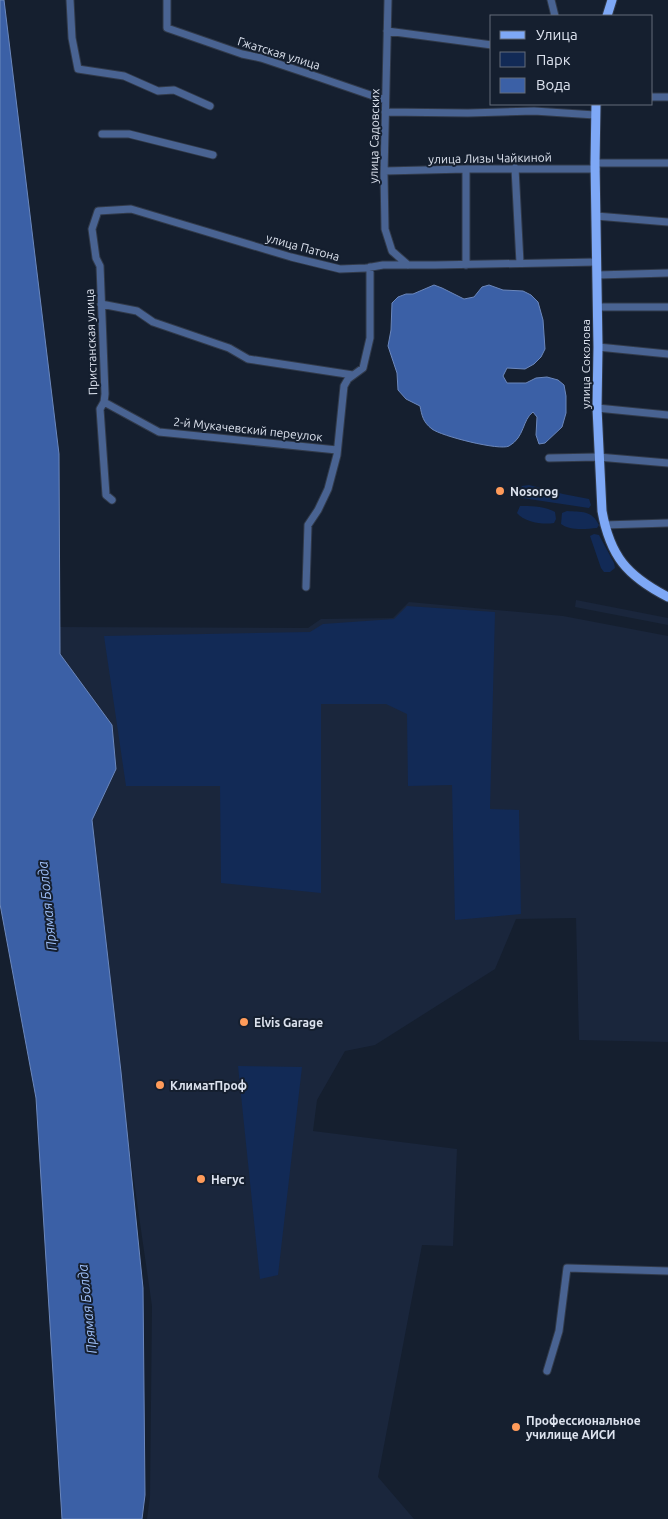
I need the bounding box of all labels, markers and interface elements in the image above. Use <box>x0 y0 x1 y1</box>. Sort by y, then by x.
legend <box>490 15 653 105</box>
text: Улица <box>536 26 578 43</box>
street label: Гжатская улица <box>236 34 322 72</box>
text: Парк <box>536 51 571 68</box>
text: Вода <box>536 76 571 93</box>
street label: улица Садовских <box>367 89 381 183</box>
street label: улица Лизы Чайкиной <box>428 150 552 166</box>
street label: улица Патона <box>265 231 341 263</box>
street label: Пристанская улица <box>83 289 99 395</box>
street label: улица Соколова <box>579 319 592 409</box>
street label: 2-й Мукачевский переулок <box>173 415 323 443</box>
marker: Nosorog <box>494 485 506 497</box>
place label: Nosorog <box>510 485 558 498</box>
water label: Прямая Болда <box>34 860 60 952</box>
marker: Elvis Garage <box>238 1016 250 1028</box>
place label: Elvis Garage <box>254 1016 323 1029</box>
marker: КлиматПроф <box>154 1079 166 1091</box>
place label: КлиматПроф <box>170 1079 247 1092</box>
marker: Негус <box>195 1173 207 1185</box>
place label: Негус <box>211 1173 245 1186</box>
water label: Прямая Болда <box>74 1263 100 1355</box>
place label: Профессиональное училище АИСИ <box>526 1414 641 1441</box>
marker: Профессиональное училище АИСИ <box>510 1421 522 1433</box>

